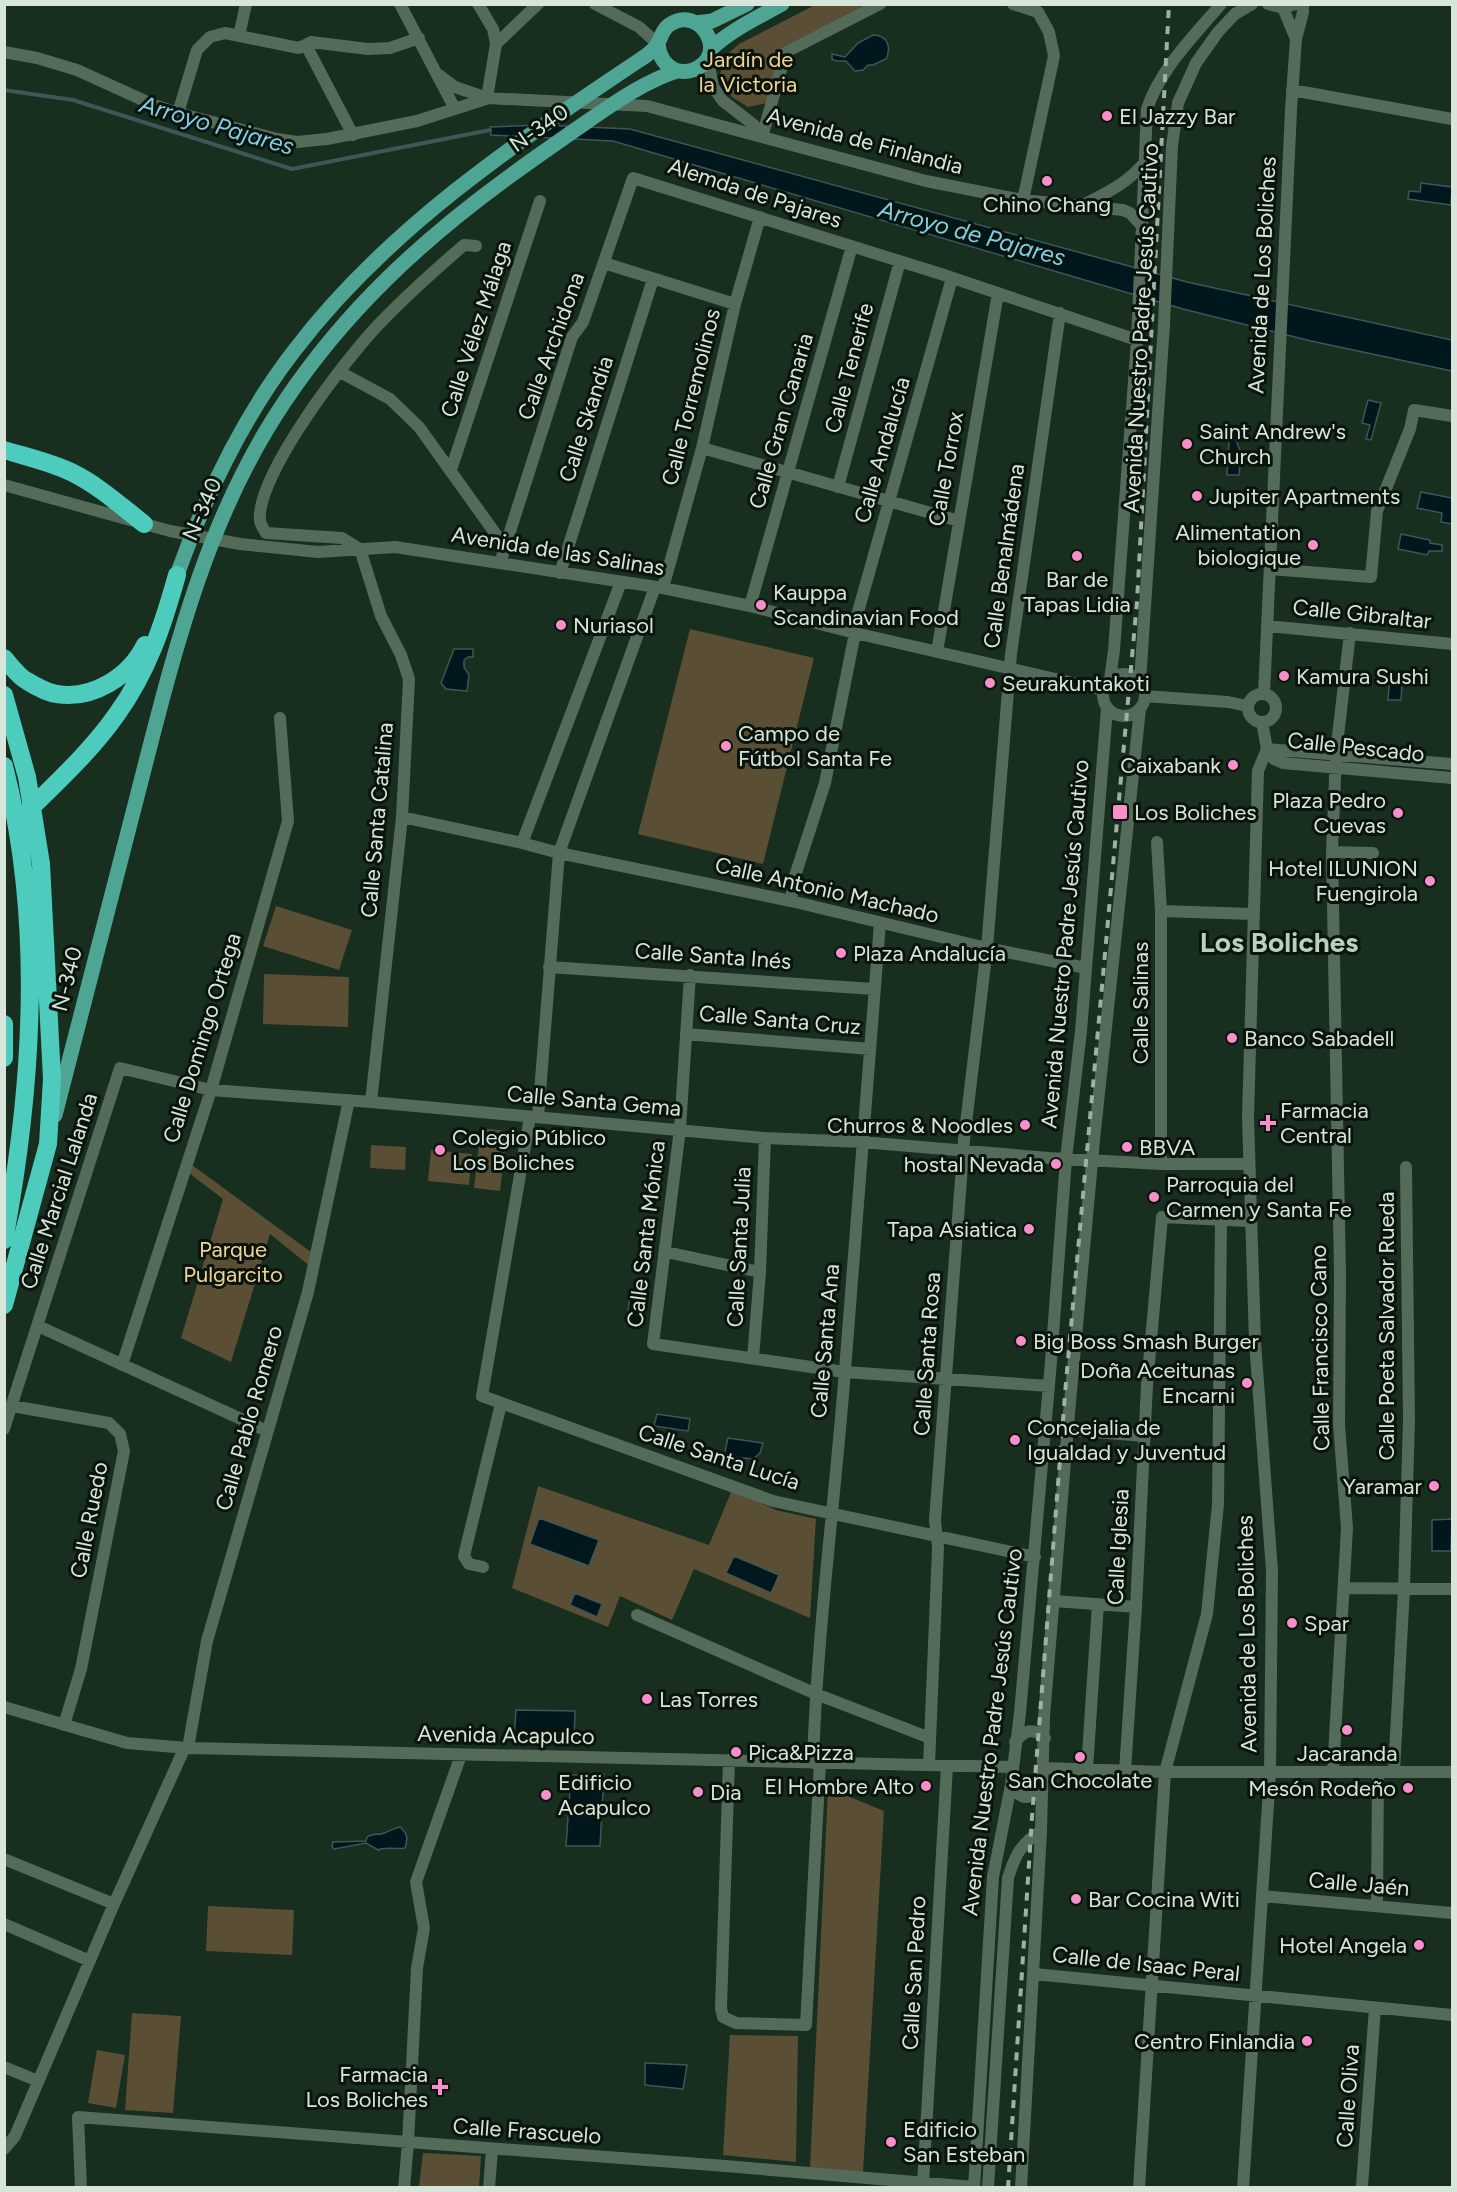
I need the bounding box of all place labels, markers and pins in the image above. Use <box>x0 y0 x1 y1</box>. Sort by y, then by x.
place label: El Jazzy Bar <box>1119 103 1236 130</box>
marker: El Jazzy Bar <box>1100 109 1114 123</box>
marker: Chino Chang <box>1040 174 1054 188</box>
place label: Chino Chang <box>983 191 1111 218</box>
place label: Saint Andrew's Church <box>1199 418 1346 470</box>
marker: Saint Andrew's Church <box>1180 437 1194 451</box>
place label: Jupiter Apartments <box>1209 483 1400 510</box>
marker: Jupiter Apartments <box>1190 489 1204 503</box>
place label: Alimentation biologique <box>1175 519 1301 571</box>
marker: Alimentation biologique <box>1306 538 1320 552</box>
marker: Bar de Tapas Lidia <box>1070 549 1084 563</box>
place label: Bar de Tapas Lidia <box>1023 566 1131 618</box>
place label: Kauppa Scandinavian Food <box>773 579 959 631</box>
marker: Kauppa Scandinavian Food <box>754 598 768 612</box>
place label: Nuriasol <box>573 612 654 639</box>
marker: Nuriasol <box>554 618 568 632</box>
place label: Kamura Sushi <box>1296 663 1429 690</box>
marker: Kamura Sushi <box>1277 669 1291 683</box>
place label: Seurakuntakoti <box>1002 670 1150 697</box>
marker: Seurakuntakoti <box>983 676 997 690</box>
place label: Campo de Fútbol Santa Fe <box>738 720 892 772</box>
marker: Campo de Fútbol Santa Fe <box>719 739 733 753</box>
place label: Caixabank <box>1120 752 1221 779</box>
marker: Caixabank <box>1226 758 1240 772</box>
place label: Plaza Pedro Cuevas <box>1272 787 1386 839</box>
place label: Los Boliches <box>1134 799 1256 826</box>
marker: Los Boliches <box>1111 803 1129 821</box>
marker: Plaza Pedro Cuevas <box>1391 806 1405 820</box>
place label: Hotel ILUNION Fuengirola <box>1268 855 1418 907</box>
marker: Hotel ILUNION Fuengirola <box>1423 874 1437 888</box>
place label: Plaza Andalucía <box>853 940 1006 967</box>
marker: Plaza Andalucía <box>834 946 848 960</box>
place label: Banco Sabadell <box>1244 1025 1394 1052</box>
marker: Banco Sabadell <box>1225 1031 1239 1045</box>
place label: Farmacia Central <box>1280 1097 1369 1149</box>
place label: Churros & Noodles <box>827 1112 1013 1139</box>
marker: Farmacia Central <box>1261 1116 1275 1130</box>
marker: Churros & Noodles <box>1018 1118 1032 1132</box>
place label: Colegio Público Los Boliches <box>452 1124 606 1176</box>
place label: BBVA <box>1139 1134 1195 1161</box>
marker: BBVA <box>1120 1140 1134 1154</box>
marker: Colegio Público Los Boliches <box>433 1143 447 1157</box>
place label: hostal Nevada <box>904 1151 1044 1178</box>
marker: hostal Nevada <box>1049 1157 1063 1171</box>
place label: Parroquia del Carmen y Santa Fe <box>1166 1171 1352 1223</box>
marker: Parroquia del Carmen y Santa Fe <box>1147 1190 1161 1204</box>
place label: Tapa Asiatica <box>887 1216 1017 1243</box>
marker: Tapa Asiatica <box>1022 1222 1036 1236</box>
place label: Big Boss Smash Burger <box>1033 1328 1260 1355</box>
marker: Big Boss Smash Burger <box>1014 1334 1028 1348</box>
place label: Doña Aceitunas Encarni <box>1080 1357 1235 1409</box>
marker: Doña Aceitunas Encarni <box>1240 1376 1254 1390</box>
place label: Concejalia de Igualdad y Juventud <box>1027 1414 1226 1466</box>
marker: Concejalia de Igualdad y Juventud <box>1008 1433 1022 1447</box>
place label: Yaramar <box>1343 1473 1423 1500</box>
marker: Yaramar <box>1427 1479 1441 1493</box>
place label: Spar <box>1304 1610 1350 1637</box>
marker: Spar <box>1285 1616 1299 1630</box>
place label: Las Torres <box>659 1686 758 1713</box>
marker: Las Torres <box>640 1692 654 1706</box>
marker: Jacaranda <box>1340 1723 1354 1737</box>
place label: Pica&Pizza <box>748 1739 854 1766</box>
place label: Jacaranda <box>1297 1740 1397 1767</box>
marker: Pica&Pizza <box>729 1745 743 1759</box>
marker: San Chocolate <box>1073 1750 1087 1764</box>
place label: San Chocolate <box>1008 1767 1152 1794</box>
place label: Edificio Acapulco <box>558 1769 651 1821</box>
place label: El Hombre Alto <box>764 1773 914 1800</box>
place label: Mesón Rodeño <box>1248 1775 1396 1802</box>
place label: Dia <box>710 1779 741 1806</box>
marker: El Hombre Alto <box>919 1779 933 1793</box>
marker: Mesón Rodeño <box>1401 1781 1415 1795</box>
marker: Dia <box>691 1785 705 1799</box>
marker: Edificio Acapulco <box>539 1788 553 1802</box>
place label: Bar Cocina Witi <box>1088 1886 1240 1913</box>
marker: Bar Cocina Witi <box>1069 1892 1083 1906</box>
place label: Hotel Angela <box>1279 1932 1407 1959</box>
marker: Hotel Angela <box>1412 1938 1426 1952</box>
place label: Centro Finlandia <box>1134 2028 1295 2055</box>
marker: Centro Finlandia <box>1300 2034 1314 2048</box>
place label: Farmacia Los Boliches <box>306 2061 428 2113</box>
marker: Farmacia Los Boliches <box>433 2080 447 2094</box>
place label: Edificio San Esteban <box>903 2116 1025 2168</box>
marker: Edificio San Esteban <box>884 2135 898 2149</box>

